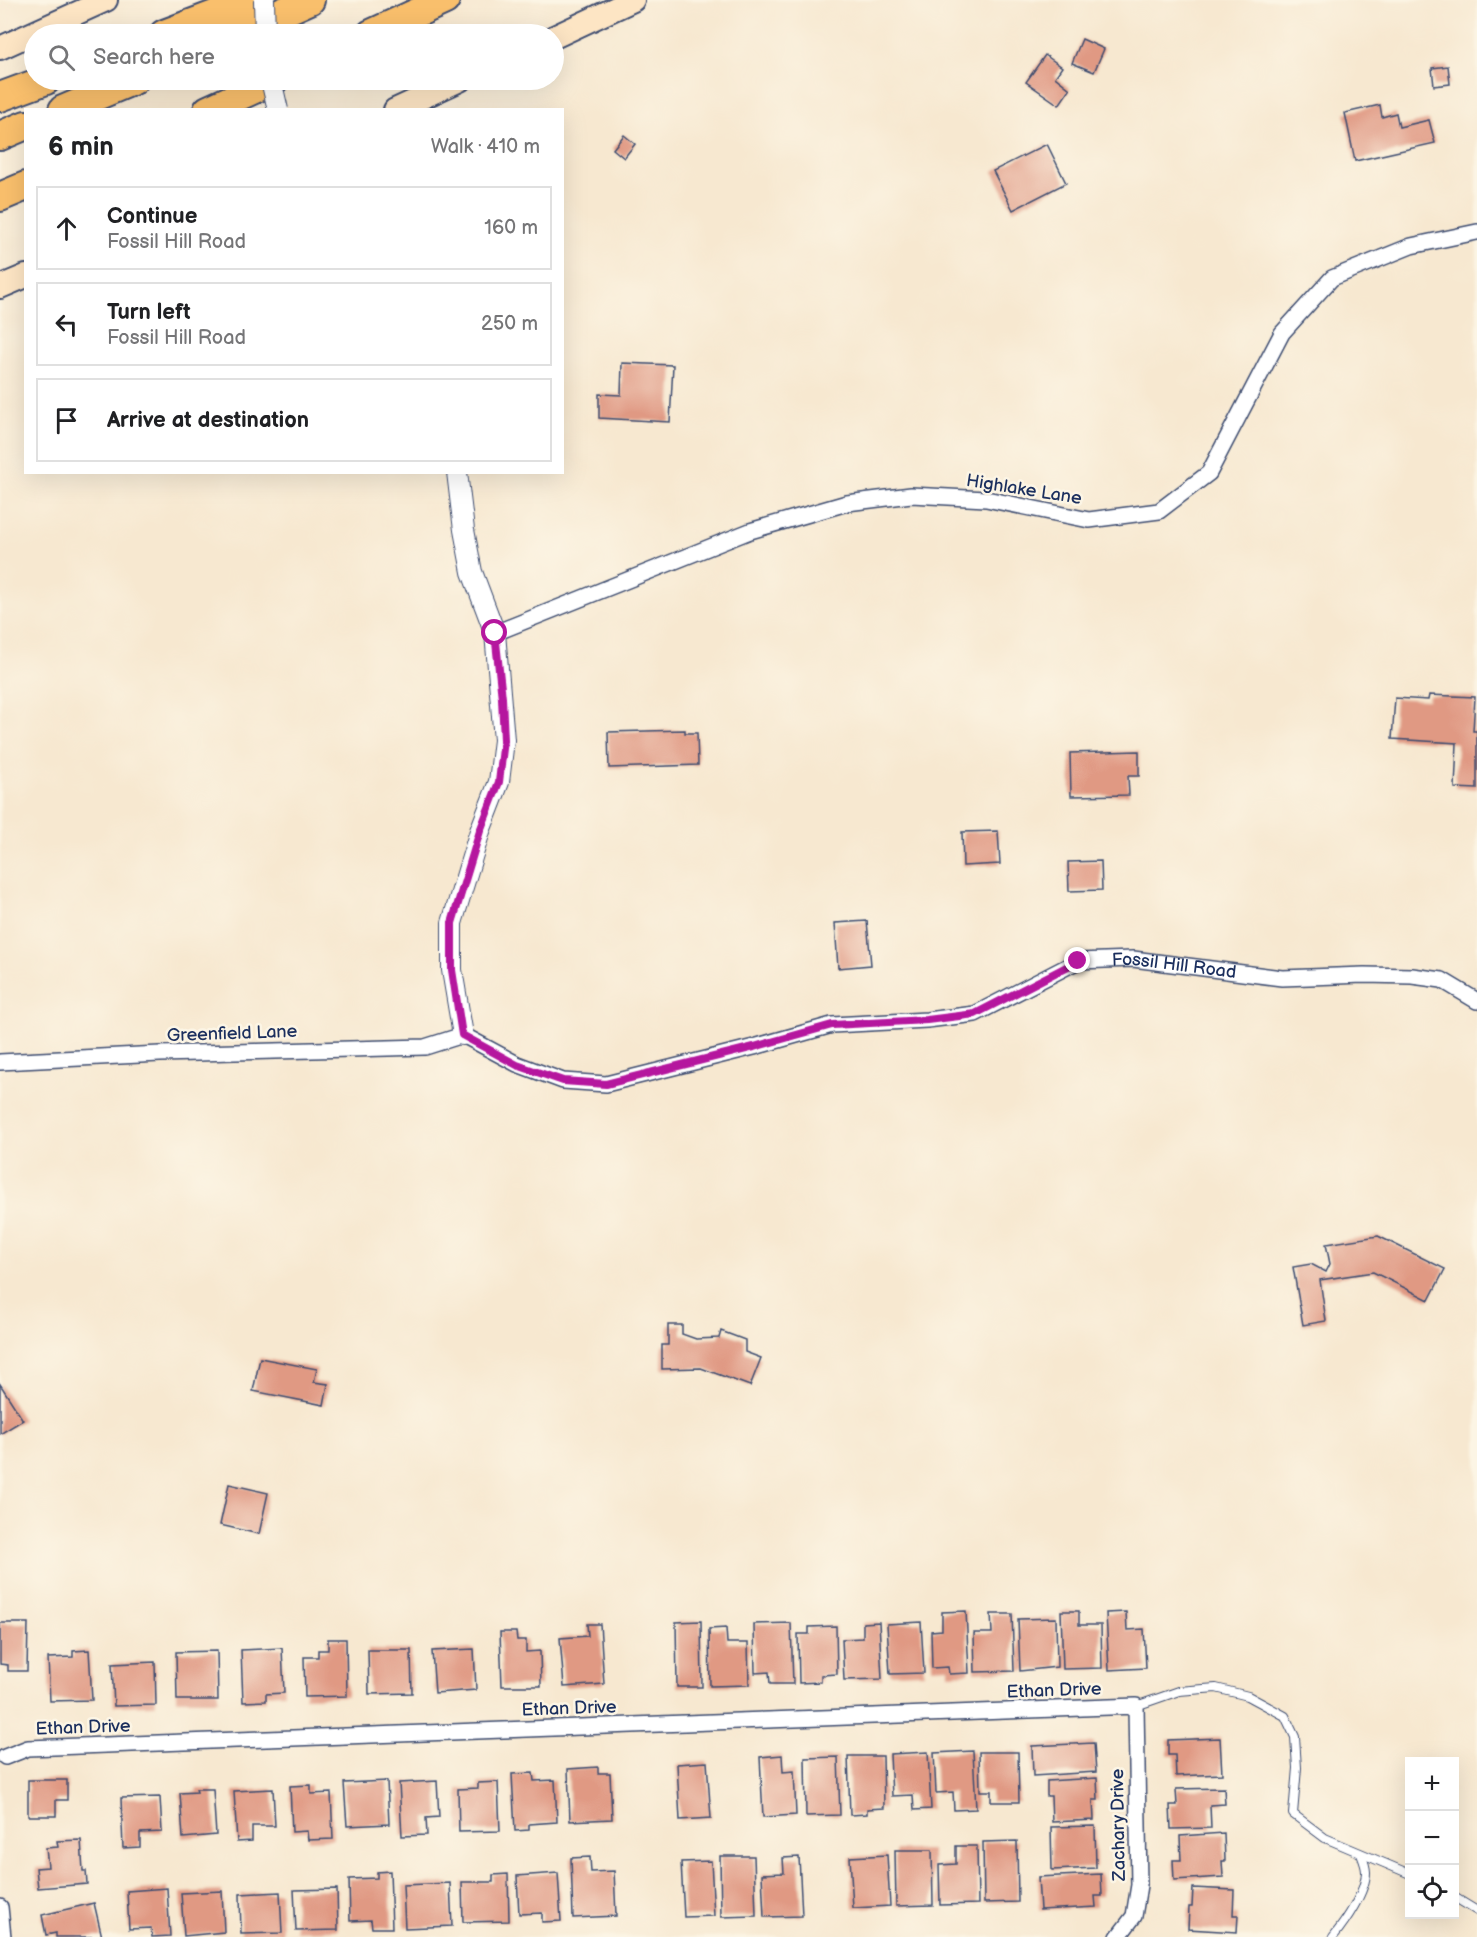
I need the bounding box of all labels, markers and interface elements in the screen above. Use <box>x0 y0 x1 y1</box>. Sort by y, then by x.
search box <box>24 24 564 90</box>
icon: search <box>45 41 78 74</box>
text: Search here <box>93 44 215 71</box>
text: 6 min <box>48 132 114 163</box>
text: Walk · 410 m <box>431 135 540 159</box>
text: Continue <box>107 203 197 230</box>
icon: ahead <box>50 212 83 245</box>
text: 160 m <box>484 216 538 240</box>
text: Fossil Hill Road <box>107 230 246 254</box>
text: Turn left <box>107 299 191 326</box>
icon: left <box>50 308 83 341</box>
text: 250 m <box>481 312 538 336</box>
text: Fossil Hill Road <box>107 326 246 350</box>
icon: arrive <box>50 404 83 437</box>
text: Arrive at destination <box>107 407 309 434</box>
street label: Highlake Lane <box>965 470 1083 509</box>
route start <box>481 619 507 645</box>
route end <box>1064 947 1090 973</box>
street label: Fossil Hill Road <box>1111 949 1238 983</box>
street label: Greenfield Lane <box>166 1021 298 1046</box>
street label: Ethan Drive <box>1006 1678 1102 1703</box>
street label: Ethan Drive <box>521 1696 617 1721</box>
street label: Ethan Drive <box>35 1715 131 1740</box>
map controls <box>1405 1757 1459 1919</box>
button: + <box>1405 1757 1459 1811</box>
street label: Zachary Drive <box>1107 1768 1130 1882</box>
button: − <box>1405 1811 1459 1865</box>
button: locate <box>1405 1865 1459 1919</box>

